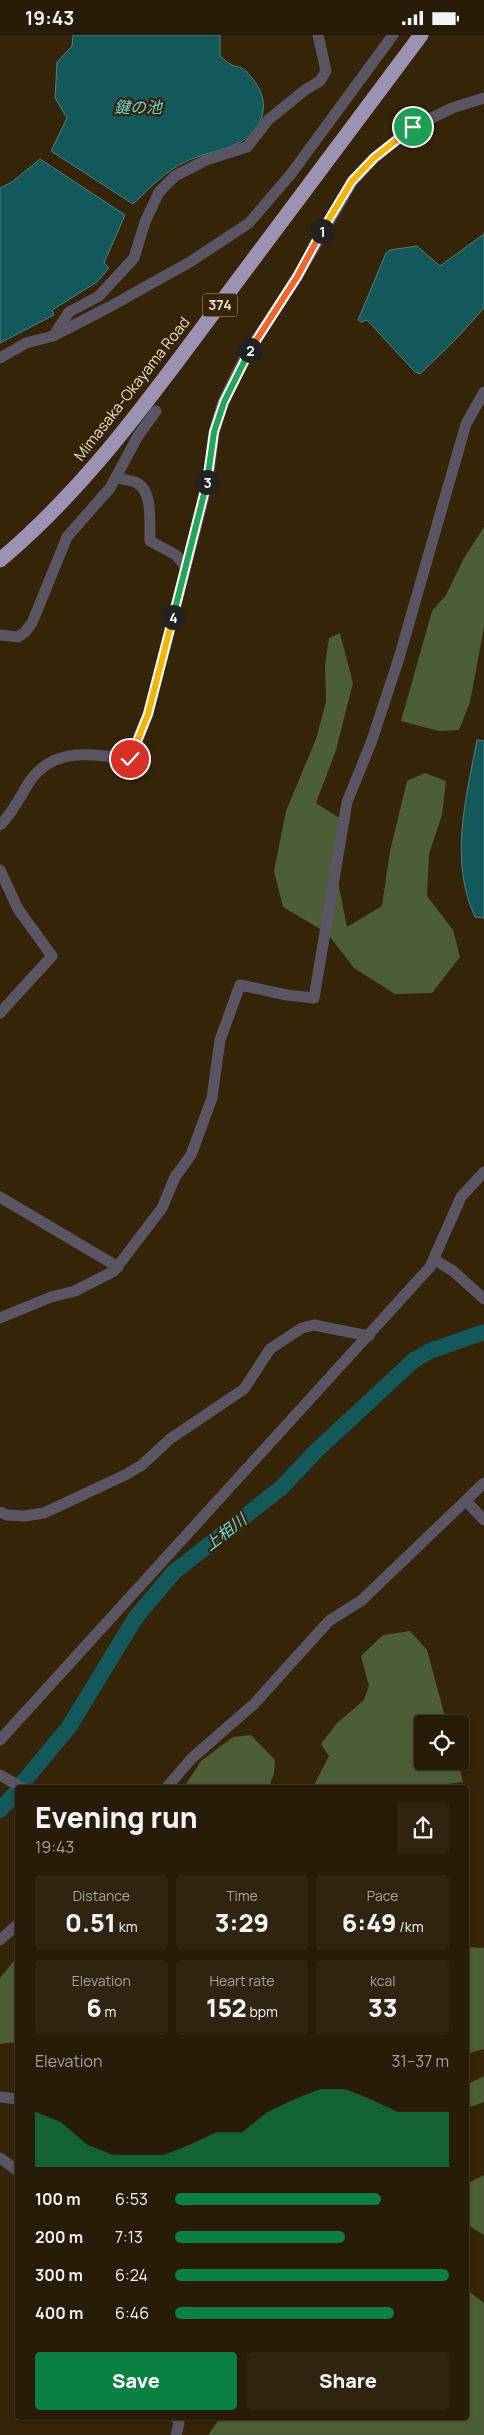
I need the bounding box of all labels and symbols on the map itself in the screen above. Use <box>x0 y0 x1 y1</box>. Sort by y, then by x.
water label: 鍵の池 <box>114 96 164 118</box>
pin <box>392 106 434 148</box>
pin: 1 <box>310 219 334 243</box>
road number: 374 <box>202 293 238 317</box>
street label: Mimasaka-Okayama Road <box>69 312 194 465</box>
pin: 2 <box>238 337 262 363</box>
pin: 3 <box>194 469 220 495</box>
pin: 4 <box>160 605 186 629</box>
pin <box>109 738 151 780</box>
water label: 上相川 <box>199 1507 252 1555</box>

